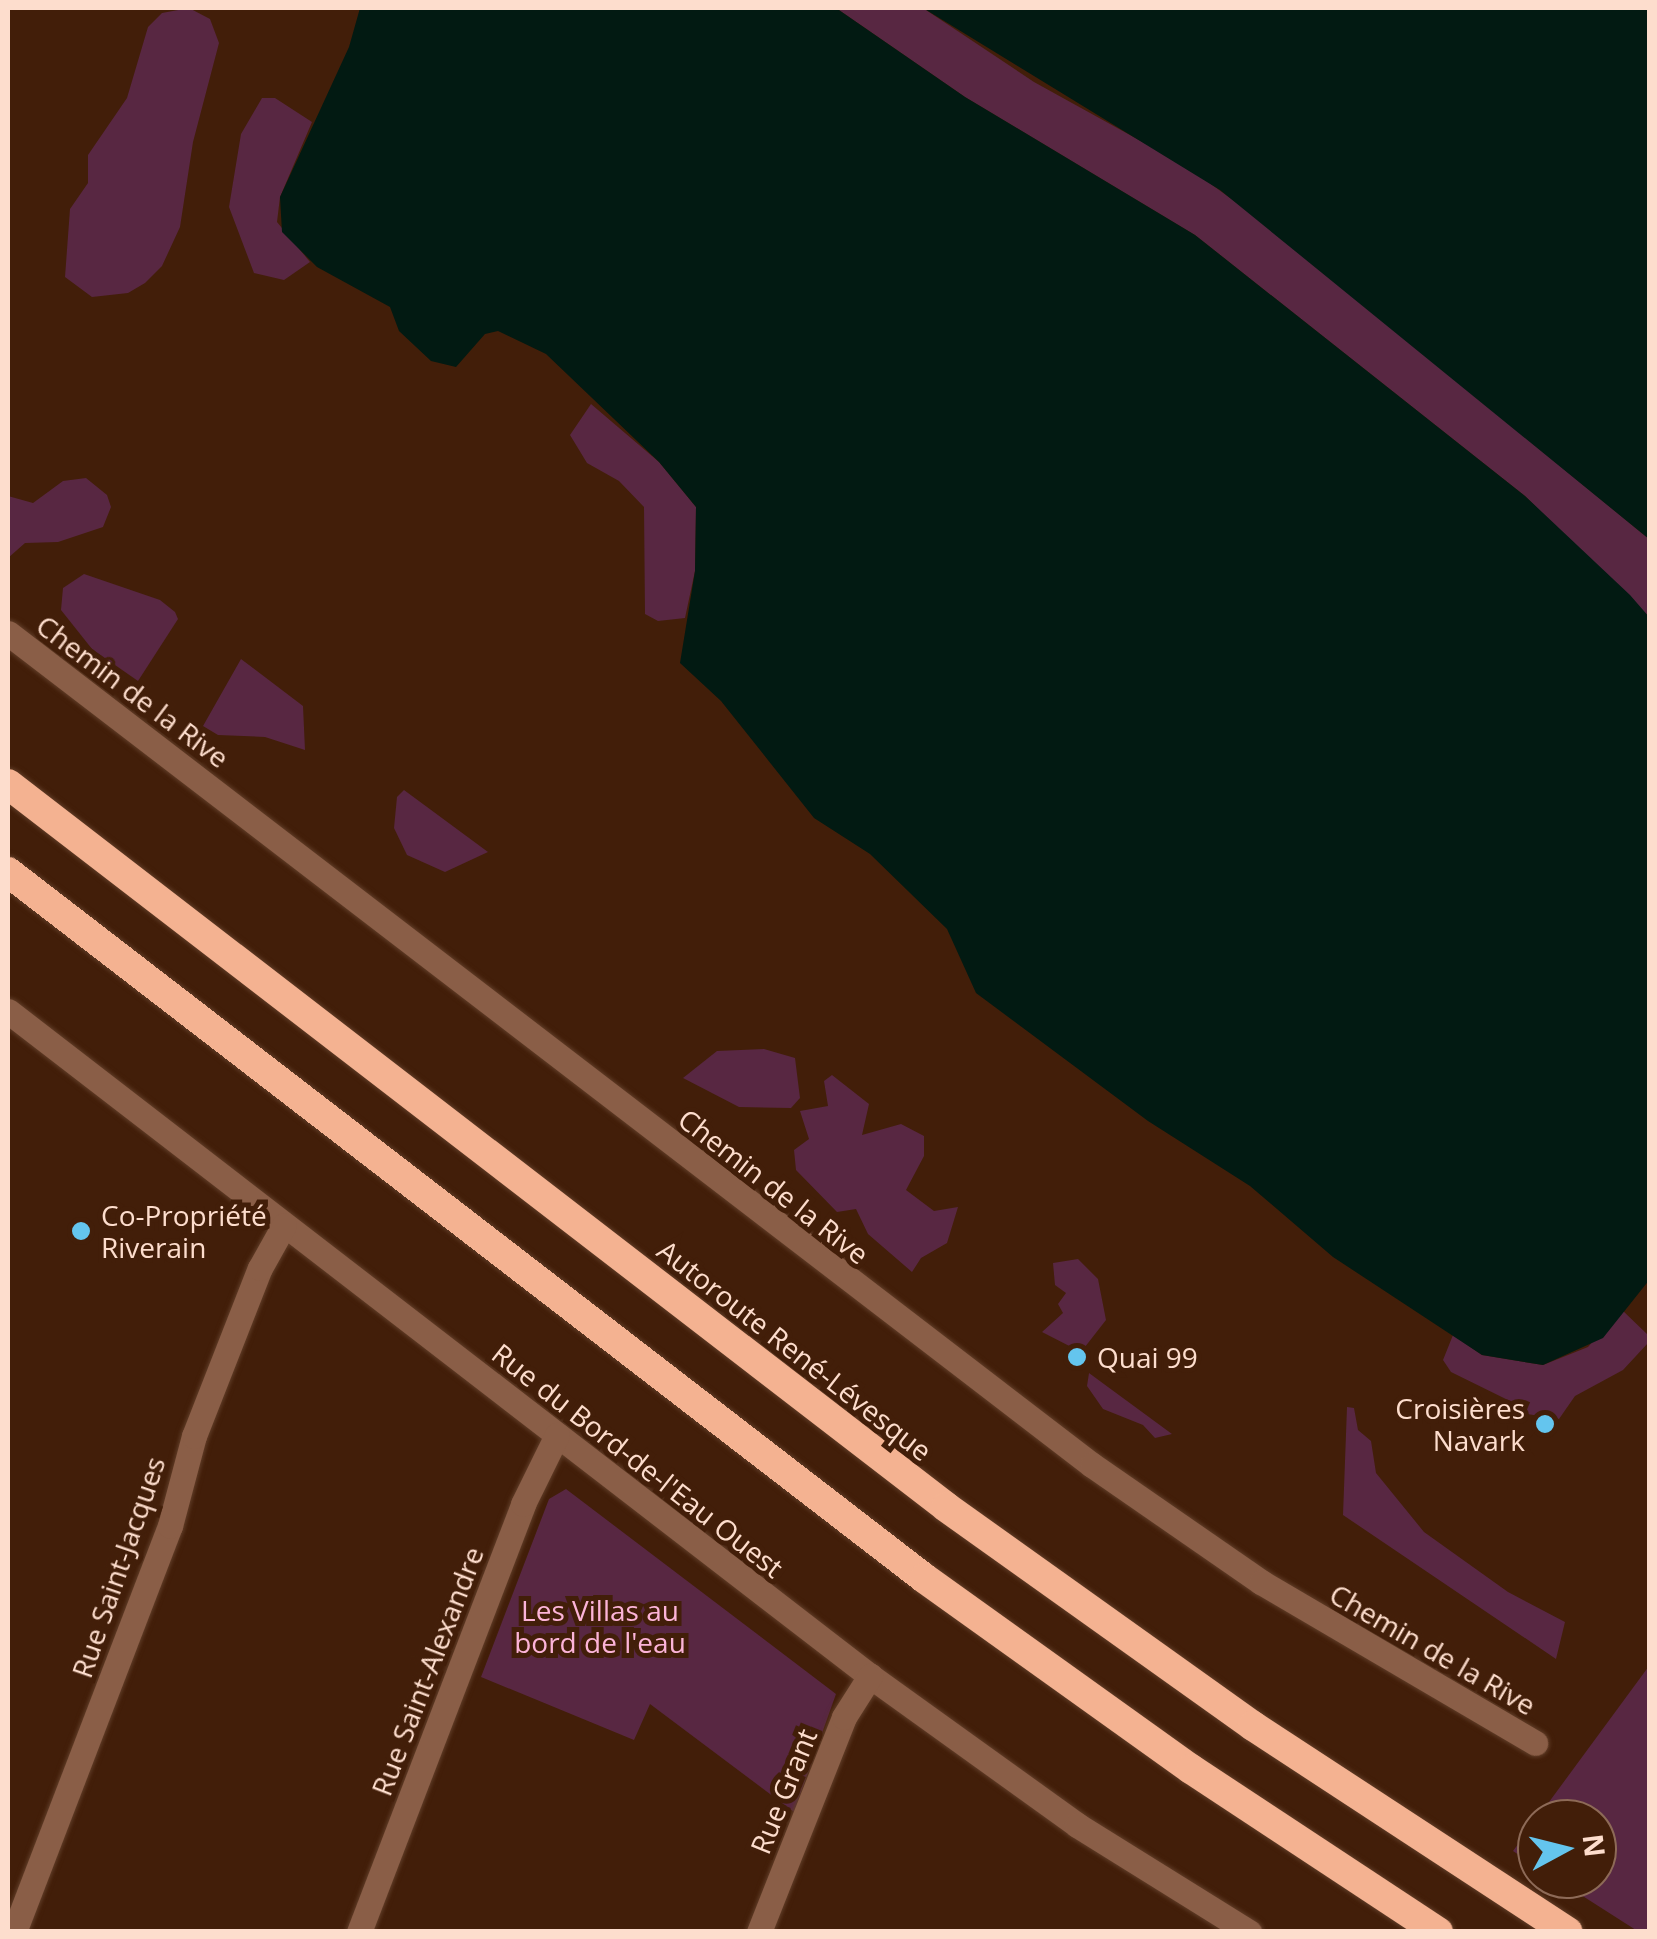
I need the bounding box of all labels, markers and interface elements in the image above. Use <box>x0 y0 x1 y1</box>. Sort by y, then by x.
street label: Chemin de la Rive <box>30 608 236 774</box>
street label: Chemin de la Rive <box>672 1101 876 1271</box>
place label: Co-Propriété Riverain <box>101 1198 267 1264</box>
marker: Co-Propriété Riverain <box>70 1220 92 1242</box>
street label: Autoroute René-Lévesque <box>651 1233 939 1467</box>
street label: Rue du Bord-de-l'Eau Ouest <box>486 1336 790 1584</box>
place label: Quai 99 <box>1097 1340 1198 1374</box>
marker: Quai 99 <box>1066 1346 1088 1368</box>
place label: Croisières Navark <box>1395 1391 1525 1457</box>
marker: Croisières Navark <box>1534 1413 1556 1435</box>
street label: Rue Saint-Jacques <box>64 1452 172 1682</box>
street label: Rue Saint-Alexandre <box>364 1542 490 1800</box>
street label: Chemin de la Rive <box>1324 1576 1542 1722</box>
park label: Les Villas au bord de l'eau <box>514 1593 686 1659</box>
street label: Rue Grant <box>743 1724 823 1858</box>
north arrow <box>1517 1799 1617 1899</box>
text: N <box>1575 1832 1615 1859</box>

